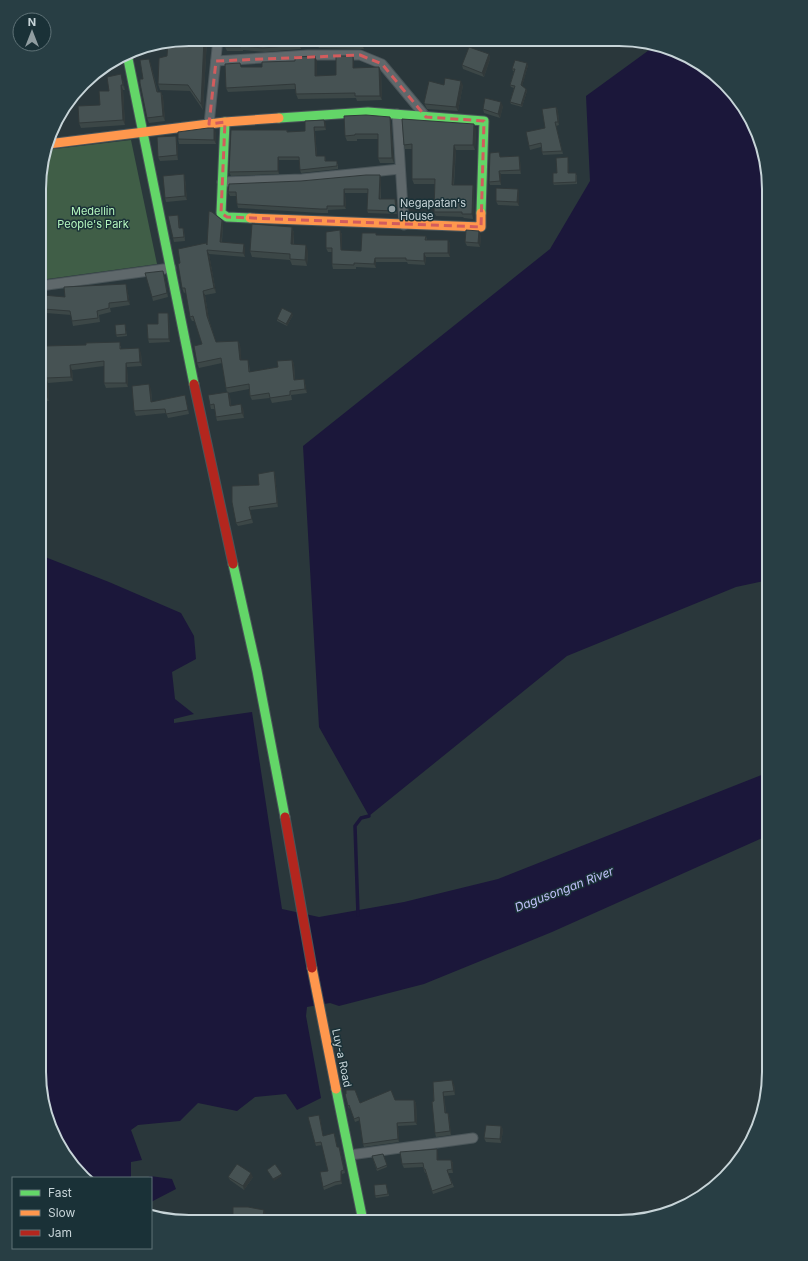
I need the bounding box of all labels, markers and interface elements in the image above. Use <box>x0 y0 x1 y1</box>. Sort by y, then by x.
north arrow <box>12 12 52 52</box>
text: N <box>28 15 36 29</box>
place label: Negapatan's House <box>400 196 466 223</box>
park label: Medellin People's Park <box>57 204 129 231</box>
marker: Negapatan's House <box>387 204 397 214</box>
water label: Dagusongan River <box>512 863 616 915</box>
street label: Luy-a Road <box>329 1028 355 1088</box>
legend <box>12 1177 152 1249</box>
text: Fast <box>48 1185 72 1200</box>
text: Slow <box>48 1205 76 1220</box>
text: Jam <box>48 1225 72 1240</box>

